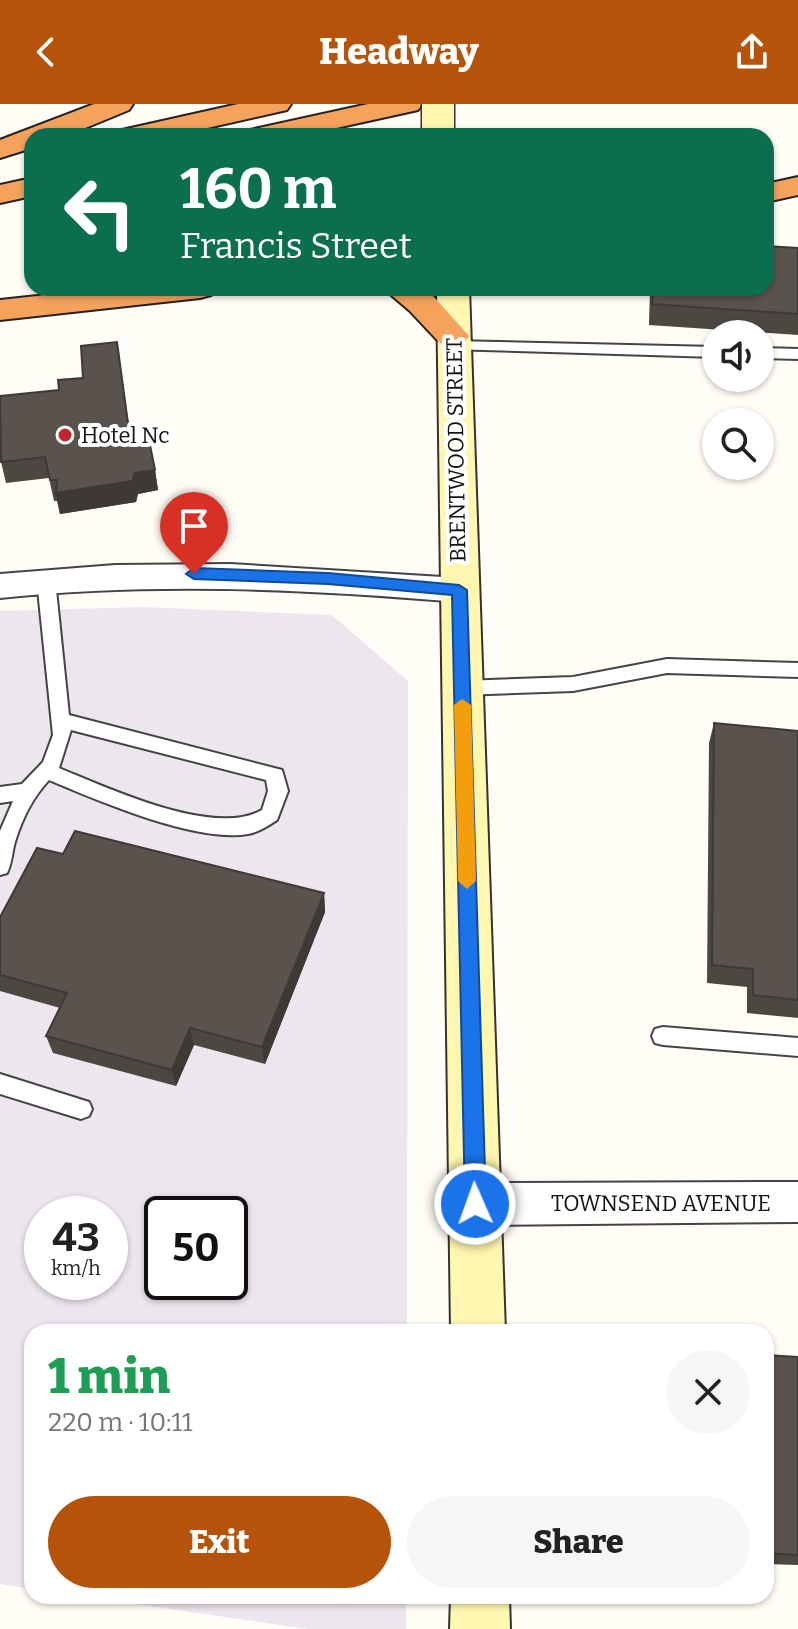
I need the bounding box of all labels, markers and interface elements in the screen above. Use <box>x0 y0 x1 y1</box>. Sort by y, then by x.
icon: back <box>24 30 68 74</box>
text: Headway <box>319 30 479 74</box>
icon: share <box>730 30 774 74</box>
text: 160 m <box>180 156 336 223</box>
icon: left <box>48 160 152 264</box>
text: Francis Street <box>180 224 412 268</box>
map controls <box>702 320 774 480</box>
button: sound <box>702 320 774 392</box>
street label: BRENTWOOD STREET <box>441 338 471 562</box>
button: search <box>702 408 774 480</box>
place label: Hotel Nc <box>81 422 170 449</box>
marker: Hotel Nc <box>56 426 74 444</box>
pin <box>160 492 228 574</box>
icon: arrive <box>172 504 216 548</box>
position arrow <box>433 1162 517 1246</box>
street label: TOWNSEND AVENUE <box>551 1190 771 1217</box>
speed limit sign: 50 <box>144 1196 248 1300</box>
text: 43 <box>52 1214 100 1262</box>
text: km/h <box>51 1256 101 1280</box>
text: 1 min <box>48 1348 170 1406</box>
button: close <box>666 1350 750 1434</box>
text: 220 m · 10:11 <box>48 1407 193 1438</box>
button: Exit <box>48 1496 391 1588</box>
button: Share <box>407 1496 750 1588</box>

